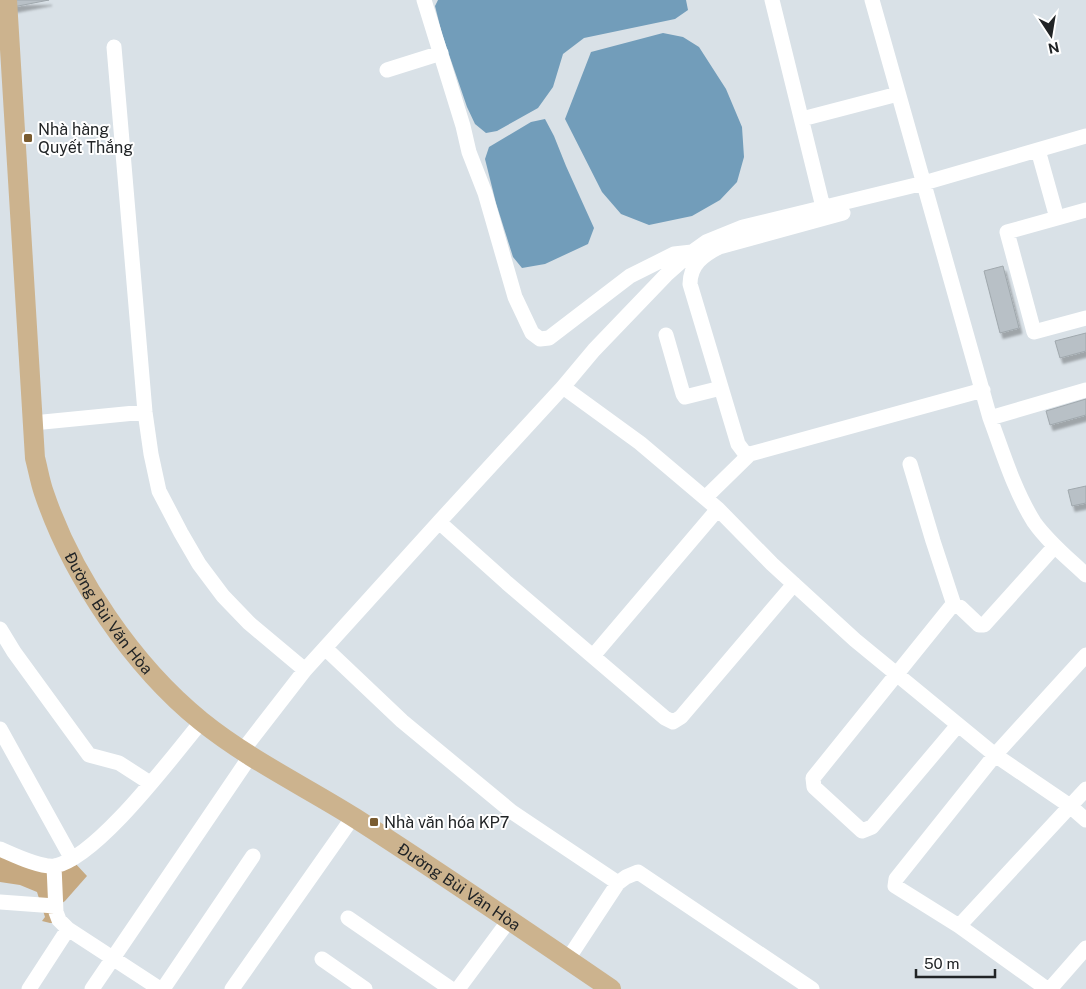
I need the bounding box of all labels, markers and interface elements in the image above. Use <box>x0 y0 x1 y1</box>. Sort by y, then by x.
north arrow <box>1026 10 1076 60</box>
text: N <box>1047 39 1061 57</box>
place label: Nhà hàng Quyết Thắng <box>38 120 133 157</box>
marker: Nhà hàng Quyết Thắng <box>22 132 34 144</box>
street label: Đường Bùi Văn Hòa <box>61 549 157 678</box>
place label: Nhà văn hóa KP7 <box>384 813 509 832</box>
marker: Nhà văn hóa KP7 <box>368 816 380 828</box>
street label: Đường Bùi Văn Hòa <box>394 839 524 934</box>
scale bar <box>916 946 995 978</box>
text: 50 m <box>924 955 959 972</box>

